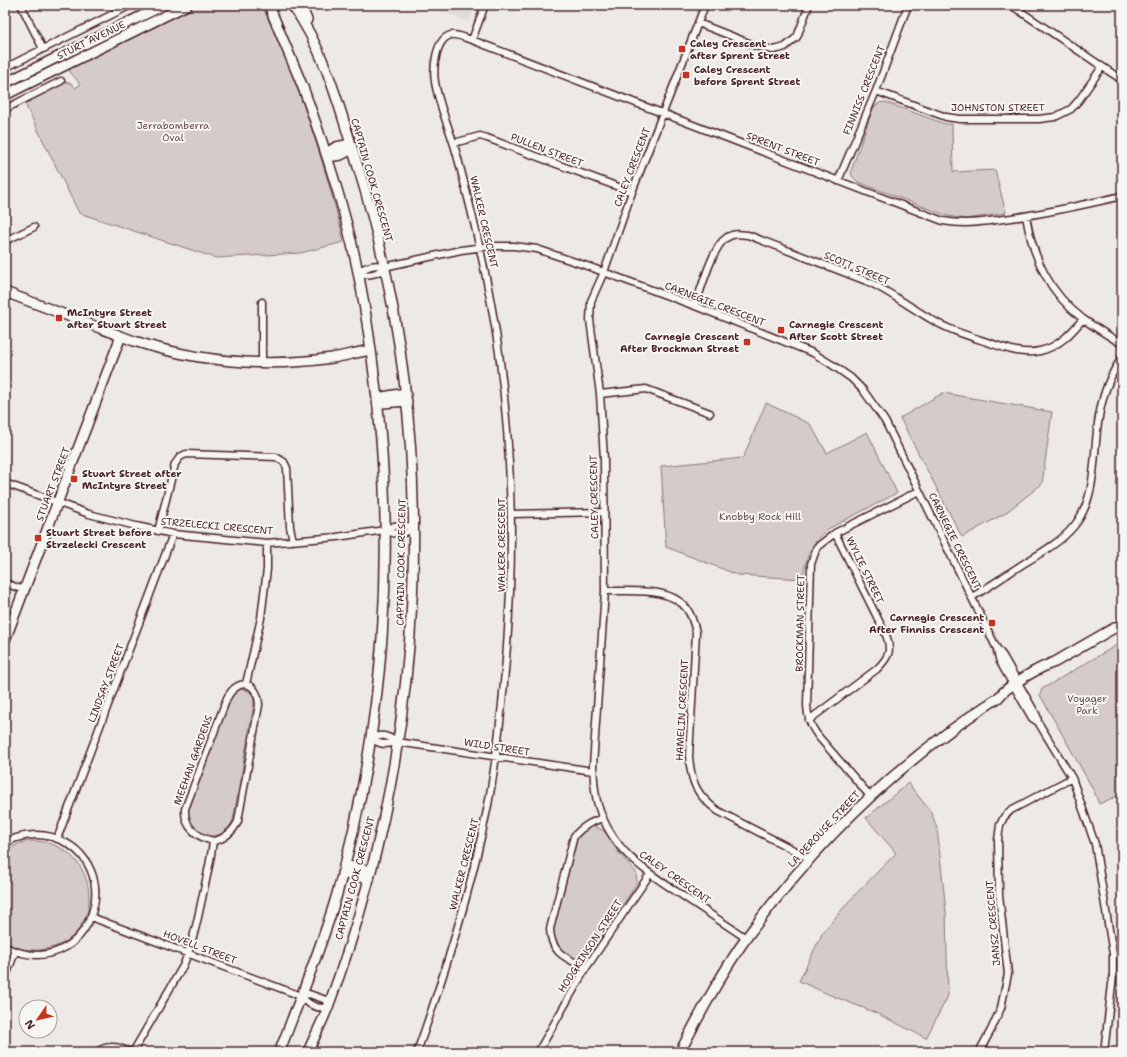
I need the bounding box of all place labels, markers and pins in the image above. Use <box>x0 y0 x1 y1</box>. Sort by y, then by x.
place label: Caley Crescent after Sprent Street <box>690 37 790 62</box>
marker: Caley Crescent after Sprent Street <box>677 44 687 54</box>
place label: Caley Crescent before Sprent Street <box>694 63 800 88</box>
marker: Caley Crescent before Sprent Street <box>681 70 691 80</box>
place label: McIntyre Street after Stuart Street <box>67 306 167 331</box>
marker: McIntyre Street after Stuart Street <box>54 313 64 323</box>
place label: Carnegie Crescent After Scott Street <box>789 318 883 343</box>
marker: Carnegie Crescent After Scott Street <box>776 325 786 335</box>
place label: Carnegie Crescent After Brockman Street <box>620 330 739 355</box>
marker: Carnegie Crescent After Brockman Street <box>742 337 752 347</box>
place label: Stuart Street after McIntyre Street <box>82 467 182 492</box>
marker: Stuart Street after McIntyre Street <box>69 474 79 484</box>
place label: Stuart Street before Strzelecki Crescent <box>46 526 152 551</box>
marker: Stuart Street before Strzelecki Crescent <box>33 533 43 543</box>
place label: Carnegie Crescent After Finniss Crescent <box>869 611 984 636</box>
marker: Carnegie Crescent After Finniss Crescent <box>987 618 997 628</box>

